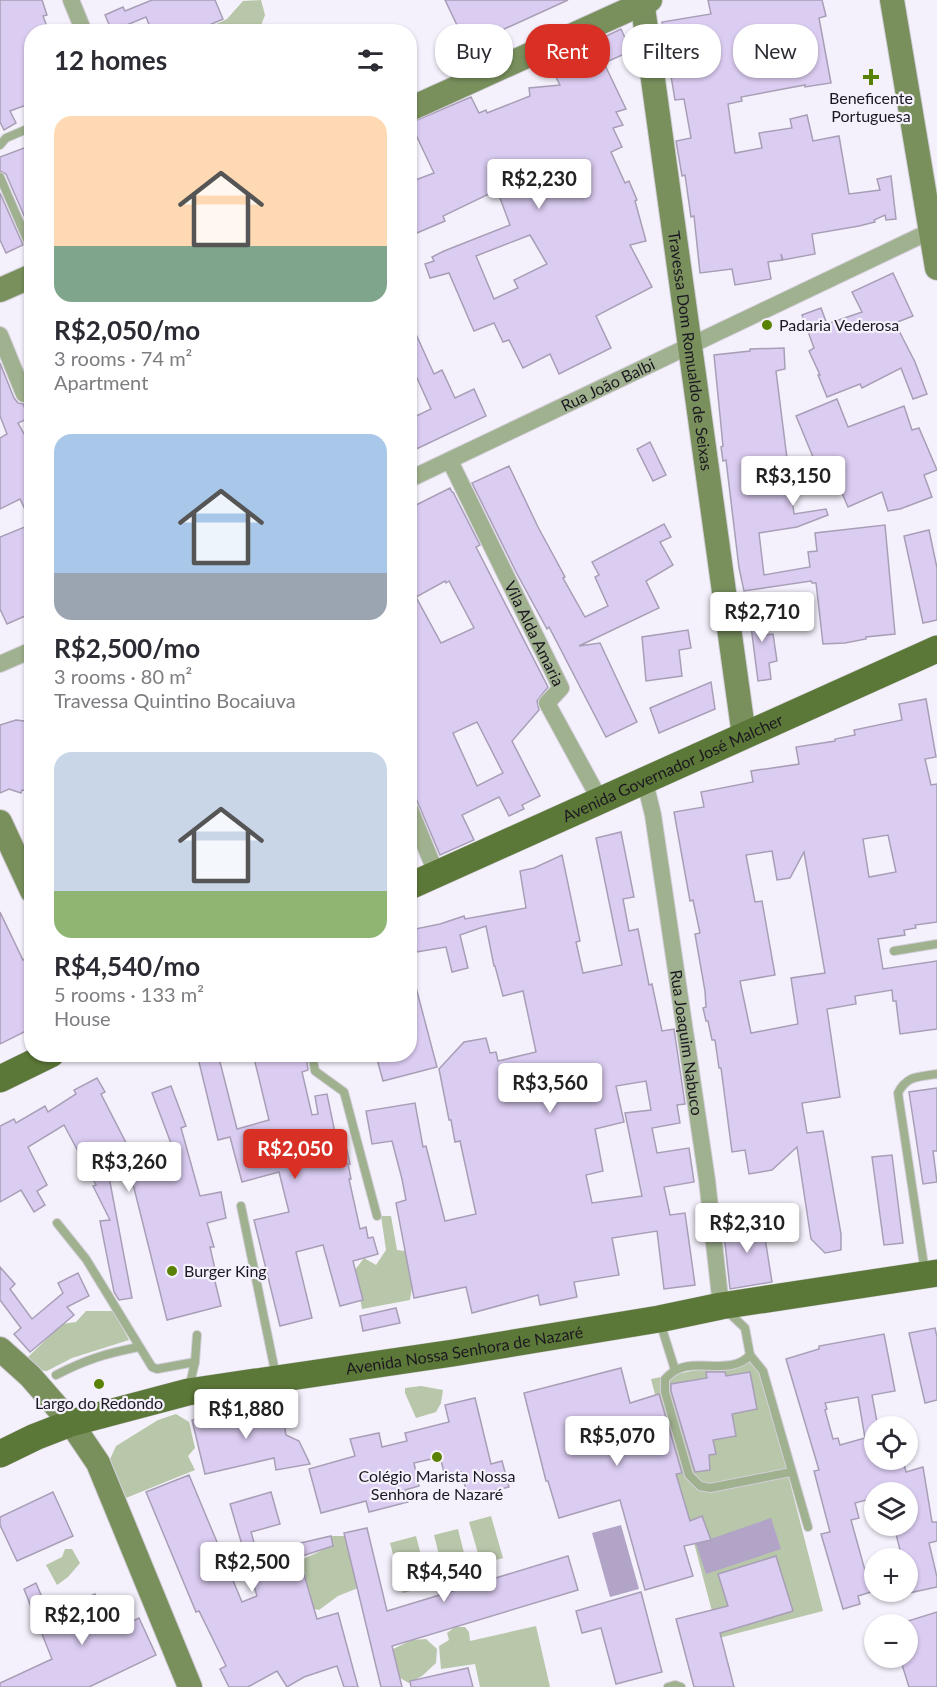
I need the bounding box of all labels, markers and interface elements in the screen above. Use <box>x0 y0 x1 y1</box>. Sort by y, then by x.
chip: Buy <box>435 24 513 78</box>
chip: Rent <box>525 24 610 78</box>
chip: Filters <box>622 24 721 78</box>
chip: New <box>733 24 818 78</box>
text: 12 homes <box>54 44 167 76</box>
icon: filters <box>354 44 387 77</box>
marker: Beneficente Portuguesa <box>862 68 880 86</box>
place label: Beneficente Portuguesa <box>829 88 913 125</box>
icon: home <box>167 155 275 263</box>
pin: R$2,230 <box>484 159 594 210</box>
text: R$2,230 <box>501 166 577 190</box>
street label: Travessa Dom Romualdo de Seixas <box>665 229 717 472</box>
text: R$2,050/mo <box>54 314 200 346</box>
place label: Padaria Vederosa <box>779 315 899 334</box>
marker: Padaria Vederosa <box>760 318 774 332</box>
text: 3 rooms · 74 m² <box>54 346 192 370</box>
street label: Rua João Balbi <box>558 354 657 415</box>
text: Apartment <box>54 370 148 394</box>
pin: R$3,150 <box>738 456 848 507</box>
text: R$3,150 <box>755 463 831 487</box>
icon: home <box>167 473 275 581</box>
street label: Vila Alda Amaria <box>501 578 569 689</box>
pin: R$2,710 <box>707 592 817 643</box>
text: R$2,710 <box>724 599 800 623</box>
text: R$2,500/mo <box>54 632 200 664</box>
text: 3 rooms · 80 m² <box>54 664 192 688</box>
text: Travessa Quintino Bocaiuva <box>54 688 296 712</box>
street label: Avenida Governador José Malcher <box>559 710 786 825</box>
icon: home <box>167 791 275 899</box>
text: R$4,540/mo <box>54 950 200 982</box>
street label: Rua Joaquim Nabuco <box>667 968 707 1117</box>
text: 5 rooms · 133 m² <box>54 982 204 1006</box>
text: House <box>54 1006 111 1030</box>
pin: R$3,560 <box>495 1063 605 1114</box>
text: R$3,560 <box>512 1070 588 1094</box>
pin: R$2,050 <box>240 1129 350 1180</box>
text: R$2,050 <box>257 1136 333 1160</box>
pin: R$3,260 <box>74 1142 184 1193</box>
text: R$3,260 <box>91 1149 167 1173</box>
pin: R$2,310 <box>692 1203 802 1254</box>
text: R$2,310 <box>709 1210 785 1234</box>
place label: Burger King <box>184 1261 267 1280</box>
marker: Burger King <box>165 1264 179 1278</box>
street label: Avenida Nossa Senhora de Nazaré <box>344 1322 584 1378</box>
marker: Largo do Redondo <box>92 1377 106 1391</box>
pin: R$1,880 <box>191 1389 301 1440</box>
place label: Largo do Redondo <box>35 1393 163 1412</box>
text: R$1,880 <box>208 1396 284 1420</box>
pin: R$5,070 <box>562 1416 672 1467</box>
map controls <box>864 1416 918 1668</box>
button: locate <box>864 1416 918 1470</box>
text: R$5,070 <box>579 1423 655 1447</box>
marker: Colégio Marista Nossa Senhora de Nazaré <box>430 1450 444 1464</box>
place label: Colégio Marista Nossa Senhora de Nazaré <box>359 1466 515 1503</box>
button: layers <box>864 1482 918 1536</box>
pin: R$2,500 <box>197 1542 307 1593</box>
button: + <box>864 1548 918 1602</box>
text: R$2,500 <box>214 1549 290 1573</box>
pin: R$4,540 <box>389 1552 499 1603</box>
text: R$4,540 <box>406 1559 482 1583</box>
pin: R$2,100 <box>27 1595 137 1646</box>
text: R$2,100 <box>44 1602 120 1626</box>
button: − <box>864 1614 918 1668</box>

